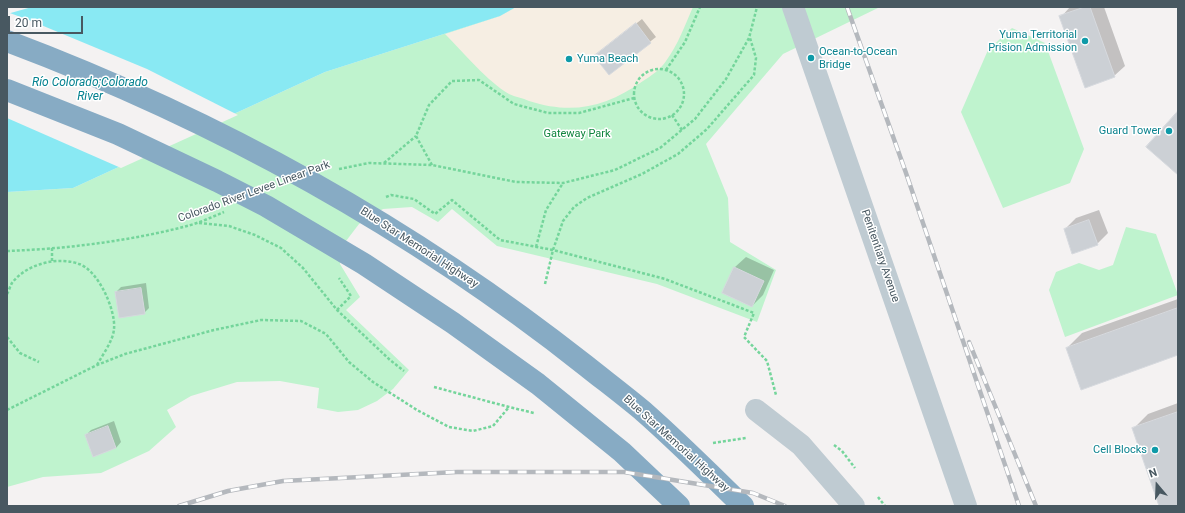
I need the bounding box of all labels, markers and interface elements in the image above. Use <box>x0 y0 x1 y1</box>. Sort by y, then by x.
scale bar <box>10 8 85 34</box>
text: 20 m <box>15 16 42 30</box>
place label: Yuma Territorial Prision Admission <box>988 28 1077 54</box>
marker: Yuma Territorial Prision Admission <box>1080 36 1090 46</box>
place label: Ocean-to-Ocean Bridge <box>819 45 897 71</box>
place label: Yuma Beach <box>577 52 638 66</box>
marker: Ocean-to-Ocean Bridge <box>806 53 816 63</box>
marker: Yuma Beach <box>564 54 574 64</box>
water label: Río Colorado;Colorado River <box>32 76 148 104</box>
place label: Guard Tower <box>1099 124 1161 138</box>
marker: Guard Tower <box>1164 126 1174 136</box>
park label: Gateway Park <box>543 127 611 141</box>
street label: Colorado River Levee Linear Park <box>176 158 332 226</box>
street label: Blue Star Memorial Highway <box>358 205 480 291</box>
street label: Penitentiary Avenue <box>858 208 902 304</box>
street label: Blue Star Memorial Highway <box>620 393 732 495</box>
place label: Cell Blocks <box>1093 443 1147 457</box>
marker: Cell Blocks <box>1150 445 1160 455</box>
north arrow <box>1137 465 1177 505</box>
text: N <box>1147 466 1159 481</box>

